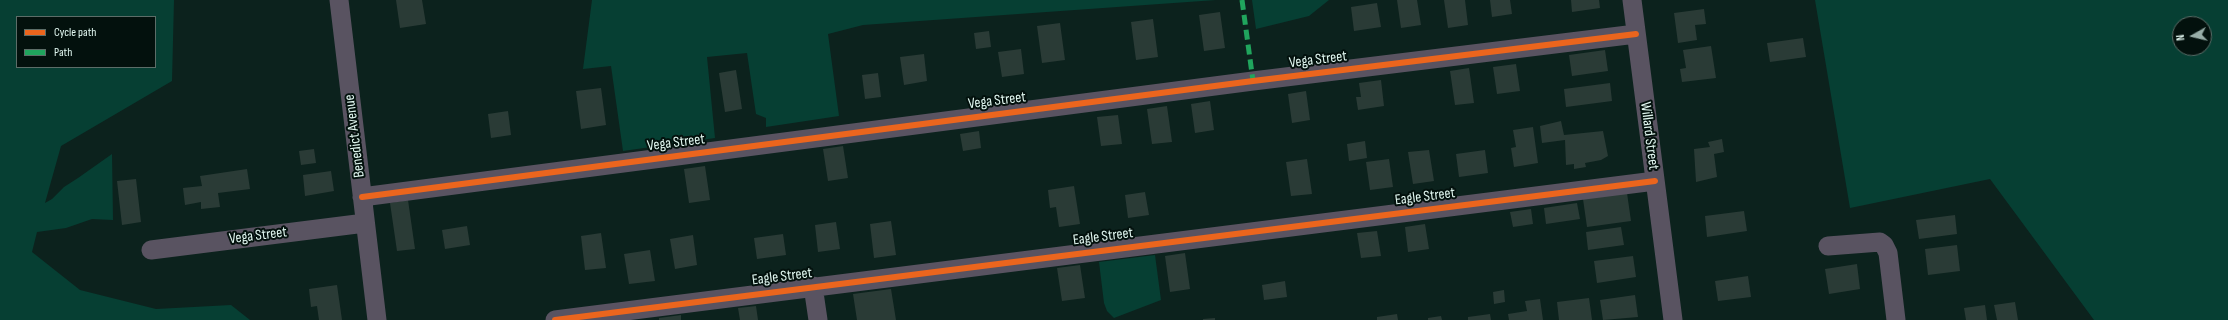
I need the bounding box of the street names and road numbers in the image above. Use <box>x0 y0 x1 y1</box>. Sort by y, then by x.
street label: Vega Street <box>1288 48 1348 72</box>
street label: Vega Street <box>967 89 1027 113</box>
street label: Benedict Avenue <box>341 93 369 179</box>
street label: Willard Street <box>1636 101 1662 171</box>
street label: Vega Street <box>646 131 706 155</box>
street label: Eagle Street <box>1394 184 1456 210</box>
street label: Vega Street <box>228 224 288 248</box>
street label: Eagle Street <box>1072 224 1134 250</box>
street label: Eagle Street <box>751 264 813 290</box>

